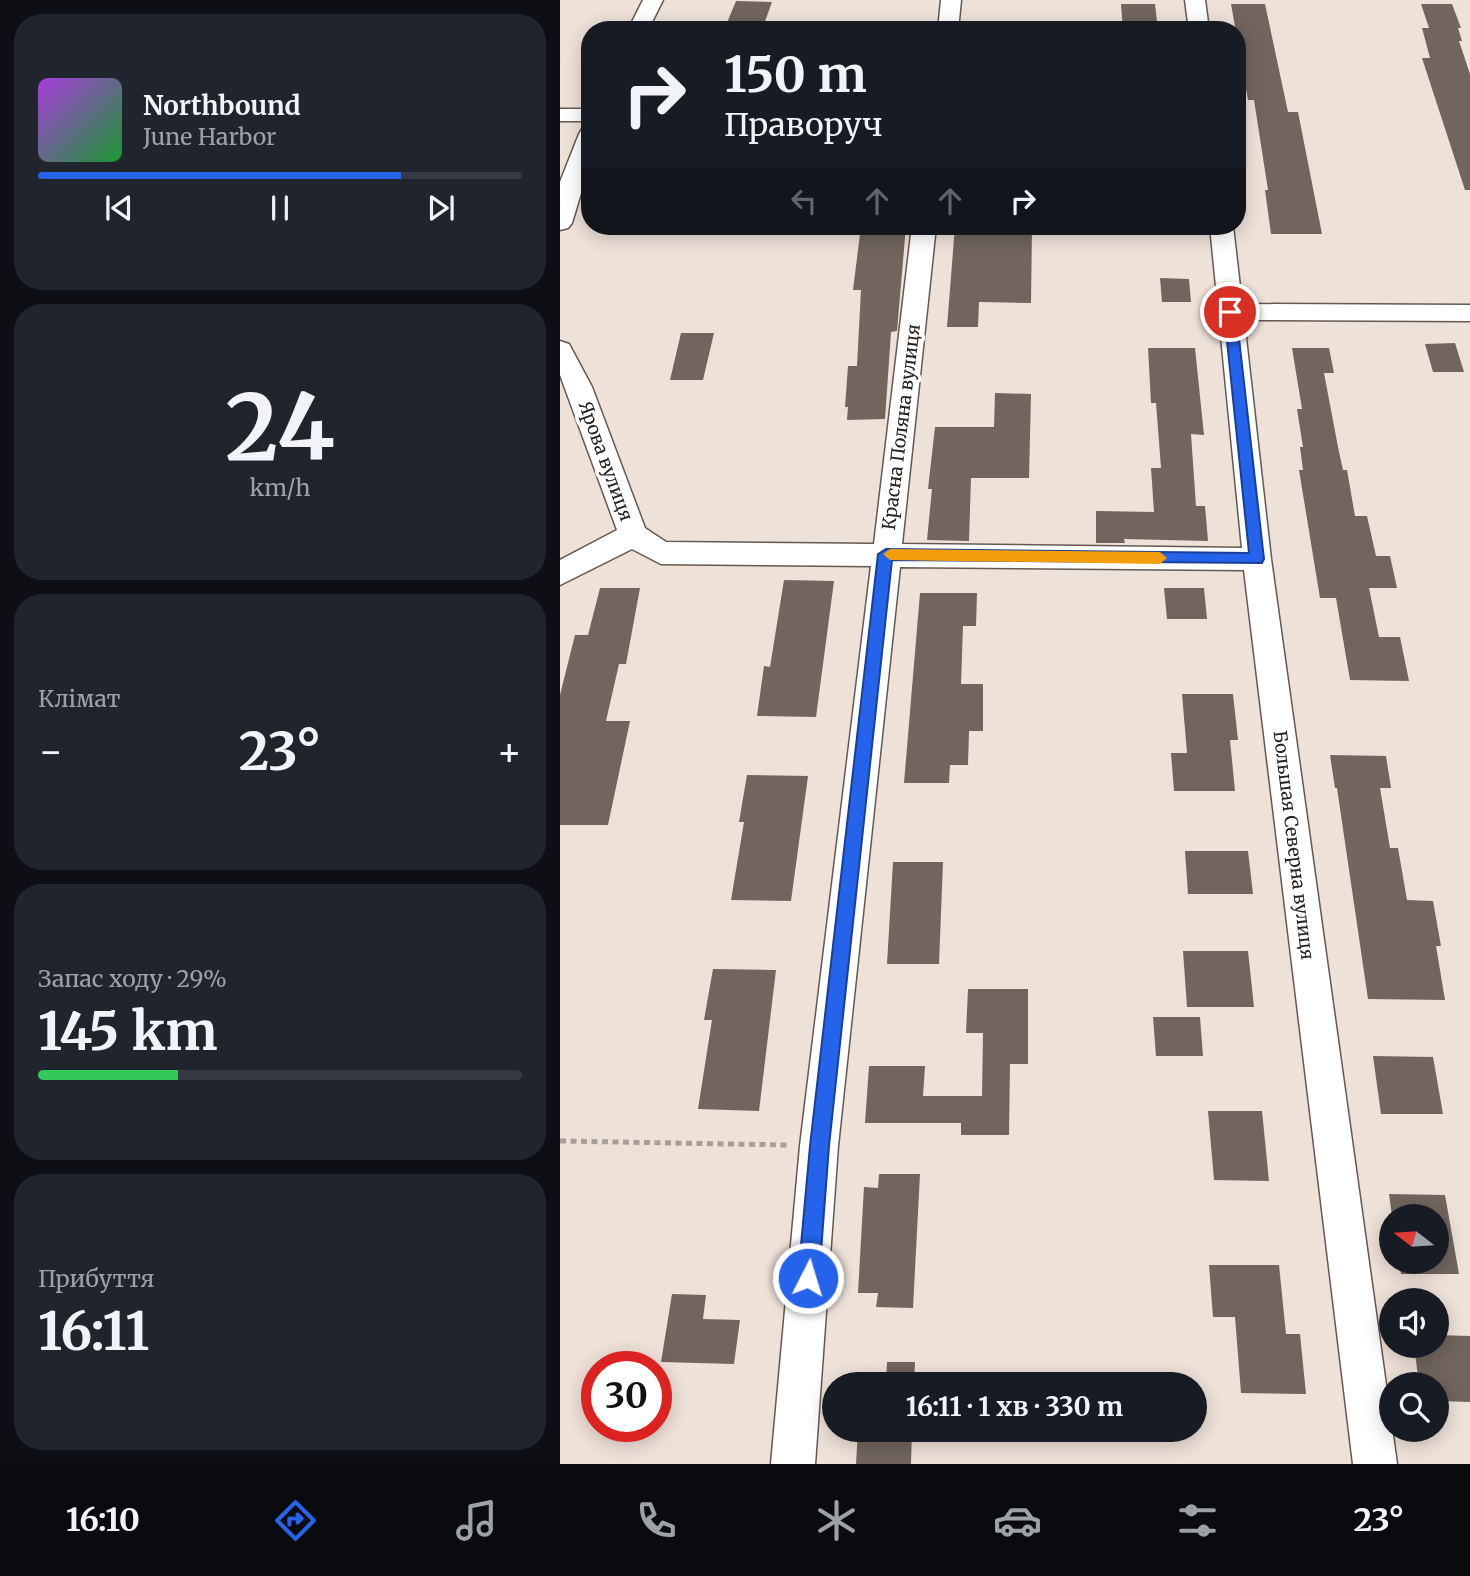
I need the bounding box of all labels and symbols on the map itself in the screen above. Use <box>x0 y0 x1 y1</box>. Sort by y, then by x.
pin <box>1200 282 1260 342</box>
street label: Красна Поляна вулиця <box>877 322 925 531</box>
street label: Ярова вулиця <box>574 398 638 524</box>
street label: Большая Северна вулиця <box>1269 729 1320 961</box>
north arrow <box>1379 1204 1449 1274</box>
position arrow <box>771 1241 845 1315</box>
speed limit sign: 30 <box>581 1351 672 1442</box>

